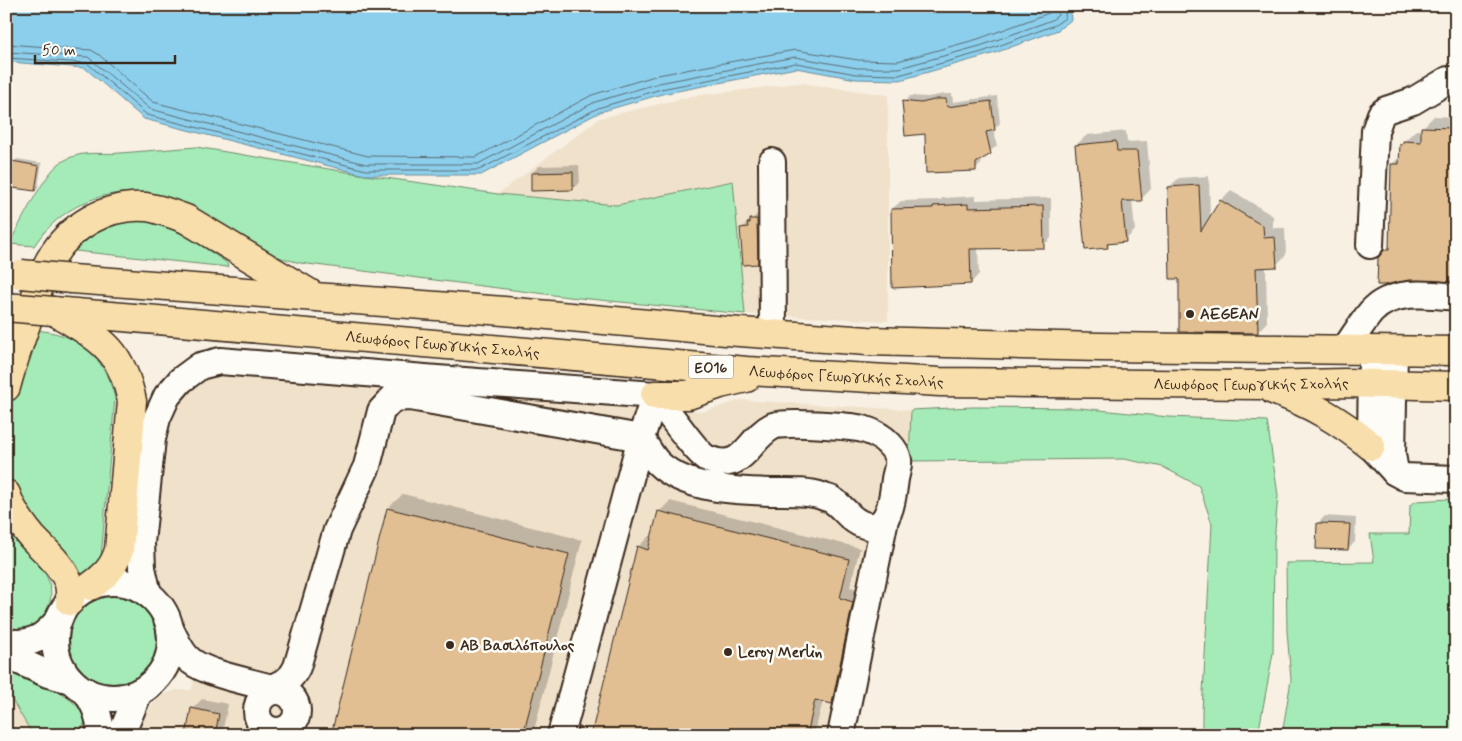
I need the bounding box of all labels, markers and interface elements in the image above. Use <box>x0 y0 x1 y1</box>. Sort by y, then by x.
scale bar <box>35 32 175 64</box>
text: 50 m <box>42 41 76 61</box>
place label: AEGEAN <box>1200 305 1259 325</box>
marker: AEGEAN <box>1184 308 1196 320</box>
street label: Λεωφόρος Γεωργικής Σχολής <box>344 327 541 364</box>
road number: ΕΟ16 <box>688 356 734 378</box>
street label: Λεωφόρος Γεωργικής Σχολής <box>748 362 944 393</box>
street label: Λεωφόρος Γεωργικής Σχολής <box>1153 374 1349 396</box>
place label: ΑΒ Βασιλόπουλος <box>460 636 575 656</box>
marker: ΑΒ Βασιλόπουλος <box>444 639 456 651</box>
place label: Leroy Merlin <box>738 643 823 663</box>
marker: Leroy Merlin <box>722 646 734 658</box>

